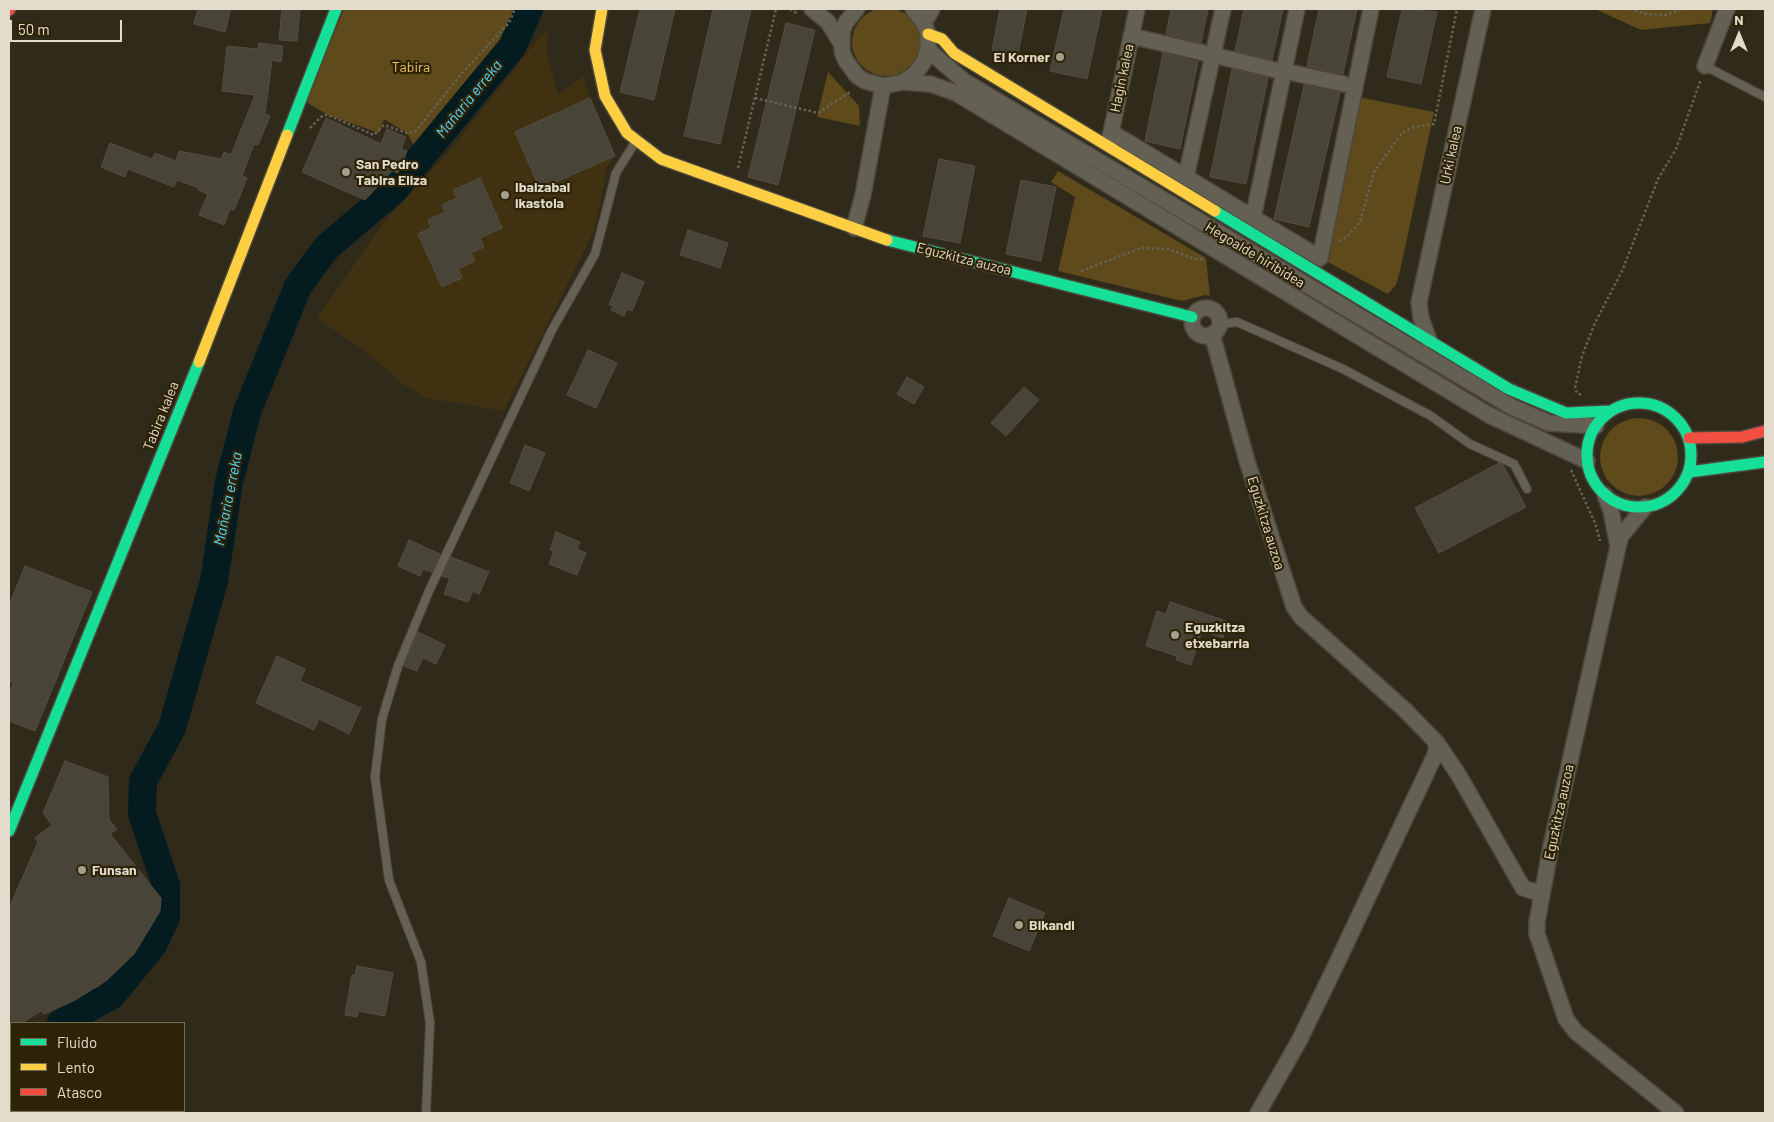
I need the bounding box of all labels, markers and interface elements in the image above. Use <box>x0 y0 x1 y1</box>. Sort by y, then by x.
scale bar <box>12 10 125 42</box>
north arrow <box>1714 10 1764 60</box>
text: N <box>1734 11 1744 28</box>
text: 50 m <box>18 20 50 38</box>
street label: Hagin kalea <box>1107 42 1137 114</box>
place label: El Korner <box>994 49 1050 65</box>
marker: El Korner <box>1054 51 1066 63</box>
water label: Mañaria erreka <box>432 56 506 142</box>
park label: Tabira <box>392 59 430 75</box>
street label: Urki kalea <box>1437 124 1465 186</box>
place label: San Pedro Tabira Eliza <box>356 156 427 188</box>
marker: San Pedro Tabira Eliza <box>340 166 352 178</box>
place label: Ibaizabal ikastola <box>515 179 570 212</box>
marker: Ibaizabal ikastola <box>499 189 511 201</box>
street label: Hegoalde hiribidea <box>1202 219 1308 291</box>
street label: Eguzkitza auzoa <box>915 239 1013 279</box>
street label: Tabira kalea <box>140 379 182 453</box>
water label: Mañaria erreka <box>210 451 246 547</box>
street label: Eguzkitza auzoa <box>1244 474 1288 572</box>
place label: Eguzkitza etxebarria <box>1185 619 1249 652</box>
marker: Eguzkitza etxebarria <box>1169 629 1181 641</box>
street label: Eguzkitza auzoa <box>1541 763 1577 861</box>
place label: Funsan <box>92 862 137 878</box>
marker: Funsan <box>76 864 88 876</box>
place label: Bikandi <box>1029 917 1075 933</box>
marker: Bikandi <box>1013 919 1025 931</box>
legend <box>10 1022 185 1112</box>
text: Fluido <box>57 1033 97 1051</box>
text: Lento <box>57 1058 95 1076</box>
text: Atasco <box>57 1083 102 1101</box>

